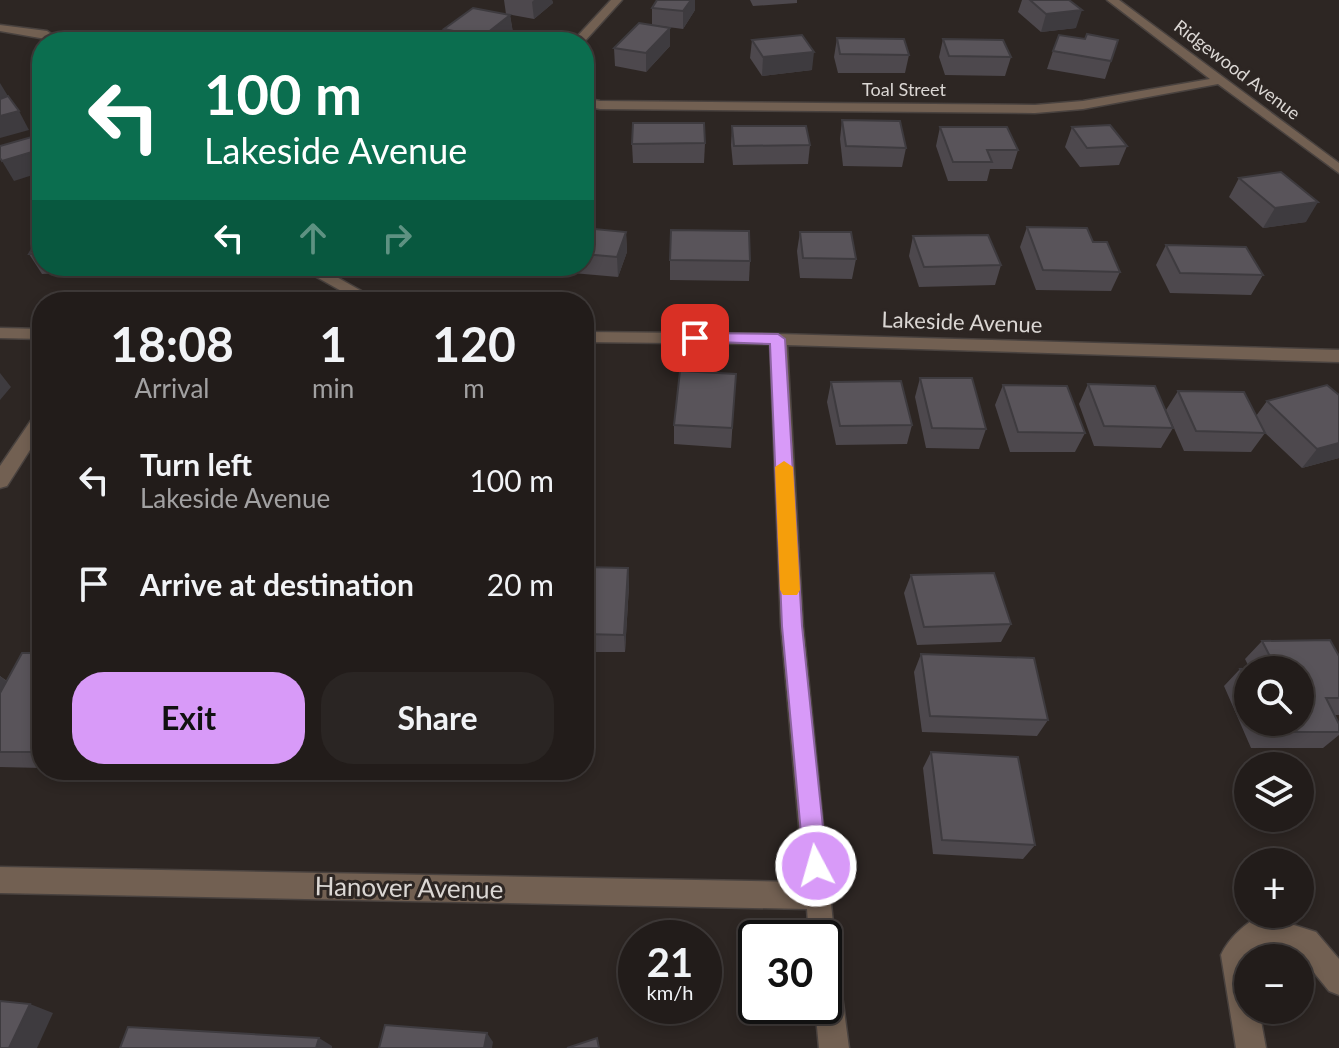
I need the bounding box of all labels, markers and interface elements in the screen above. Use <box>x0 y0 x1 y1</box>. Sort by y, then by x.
street label: Ridgewood Avenue <box>1170 15 1305 124</box>
text: 100 m <box>204 60 362 127</box>
icon: left <box>72 64 176 168</box>
street label: Toal Street <box>862 78 946 100</box>
text: Lakeside Avenue <box>204 128 467 172</box>
icon: left <box>207 216 251 260</box>
icon: ahead <box>291 216 335 260</box>
icon: right <box>375 216 419 260</box>
pin <box>661 304 729 372</box>
street label: Lakeside Avenue <box>881 305 1043 338</box>
text: 18:08 <box>110 315 234 372</box>
text: 1 <box>319 315 347 372</box>
text: 120 <box>432 315 516 372</box>
icon: arrive <box>673 316 717 360</box>
text: Arrival <box>135 372 209 404</box>
text: min <box>312 372 354 404</box>
text: m <box>463 372 485 404</box>
text: Turn left <box>140 446 252 482</box>
icon: left <box>72 458 116 502</box>
text: 100 m <box>469 462 554 498</box>
text: Lakeside Avenue <box>140 482 330 514</box>
icon: arrive <box>72 562 116 606</box>
text: Arrive at destination <box>140 566 414 602</box>
text: 20 m <box>487 566 554 602</box>
map controls <box>1234 656 1314 1024</box>
button: search <box>1234 656 1314 736</box>
button: Exit <box>72 672 305 764</box>
button: Share <box>321 672 554 764</box>
button: layers <box>1234 752 1314 832</box>
position arrow <box>774 824 858 908</box>
button: + <box>1234 848 1314 928</box>
street label: Hanover Avenue <box>314 869 504 905</box>
speed limit sign: 30 <box>738 920 842 1024</box>
text: 21 <box>647 938 693 986</box>
button: − <box>1234 944 1314 1024</box>
text: km/h <box>647 980 693 1004</box>

